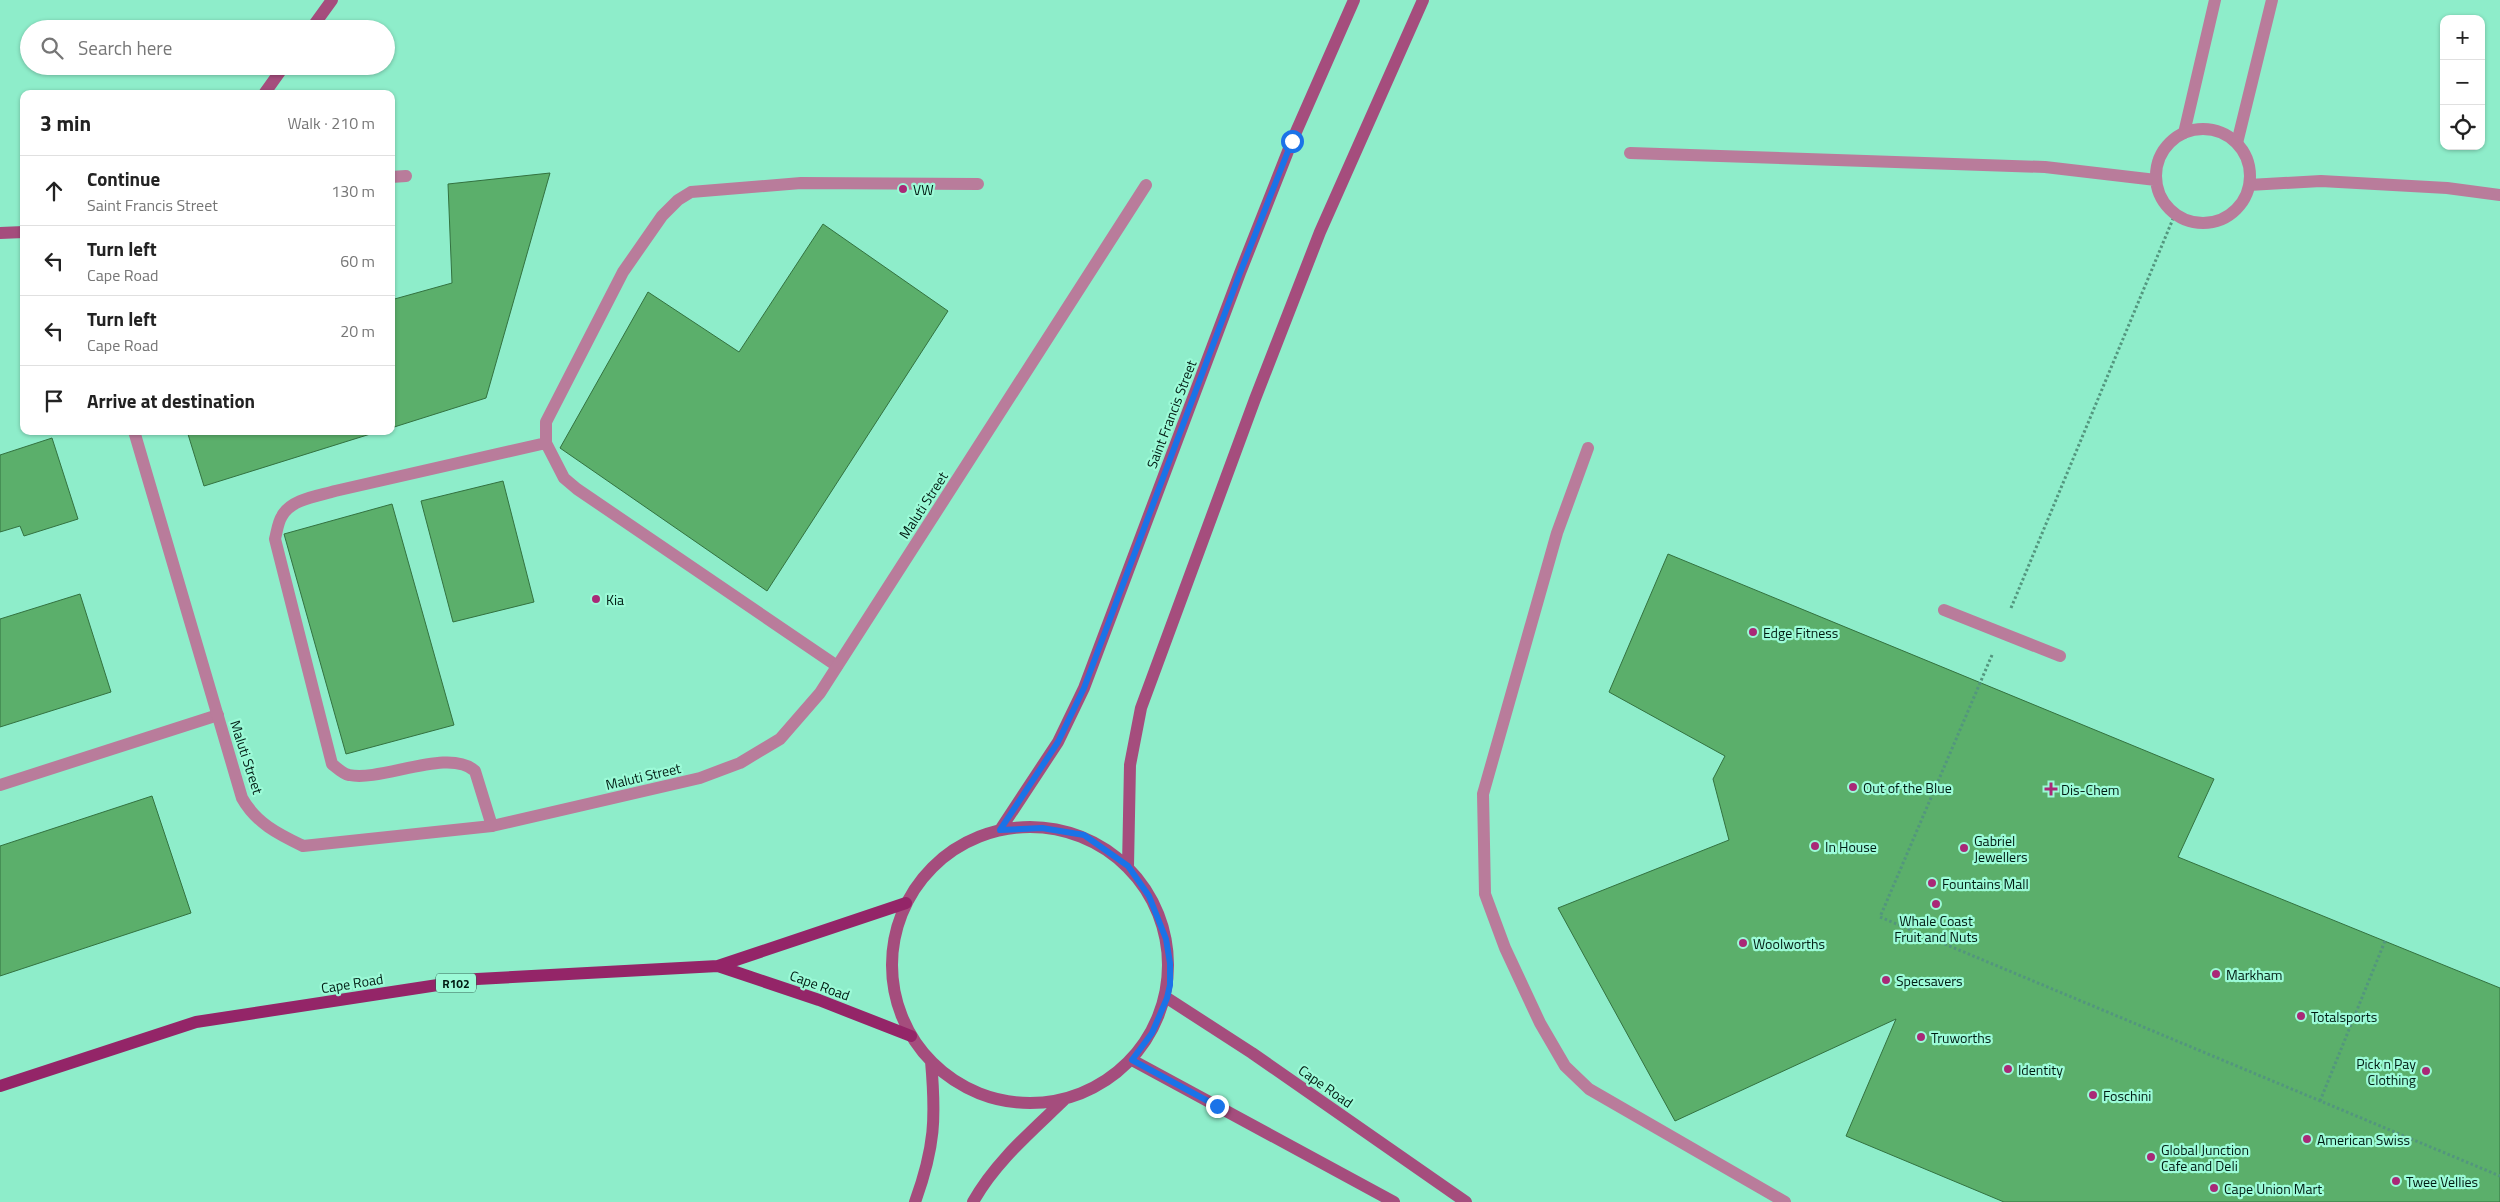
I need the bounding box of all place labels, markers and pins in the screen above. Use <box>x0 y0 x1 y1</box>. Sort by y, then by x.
place label: VW <box>913 179 934 200</box>
marker: VW <box>897 183 909 195</box>
place label: Kia <box>606 589 624 610</box>
marker: Kia <box>590 593 602 605</box>
place label: Edge Fitness <box>1763 622 1838 643</box>
marker: Edge Fitness <box>1747 626 1759 638</box>
place label: Out of the Blue <box>1863 777 1952 798</box>
place label: Dis-Chem <box>2061 779 2120 800</box>
marker: Out of the Blue <box>1847 781 1859 793</box>
marker: Dis-Chem <box>2045 783 2057 795</box>
place label: Gabriel Jewellers <box>1974 830 2028 867</box>
place label: In House <box>1825 836 1877 857</box>
marker: In House <box>1809 840 1821 852</box>
marker: Gabriel Jewellers <box>1958 842 1970 854</box>
place label: Fountains Mall <box>1942 873 2029 894</box>
marker: Fountains Mall <box>1926 877 1938 889</box>
marker: Whale Coast Fruit and Nuts <box>1930 898 1942 910</box>
place label: Whale Coast Fruit and Nuts <box>1894 910 1978 947</box>
place label: Woolworths <box>1753 933 1825 954</box>
marker: Woolworths <box>1737 937 1749 949</box>
place label: Markham <box>2226 964 2283 985</box>
marker: Markham <box>2210 968 2222 980</box>
place label: Specsavers <box>1896 970 1963 991</box>
marker: Specsavers <box>1880 974 1892 986</box>
place label: Totalsports <box>2311 1006 2377 1027</box>
marker: Totalsports <box>2295 1010 2307 1022</box>
place label: Truworths <box>1931 1027 1991 1048</box>
marker: Truworths <box>1915 1031 1927 1043</box>
place label: Pick n Pay Clothing <box>2356 1053 2416 1090</box>
place label: Identity <box>2018 1059 2063 1080</box>
marker: Identity <box>2002 1063 2014 1075</box>
marker: Pick n Pay Clothing <box>2420 1065 2432 1077</box>
place label: Foschini <box>2103 1085 2151 1106</box>
marker: Foschini <box>2087 1089 2099 1101</box>
place label: American Swiss <box>2317 1129 2410 1150</box>
marker: American Swiss <box>2301 1133 2313 1145</box>
place label: Global Junction Cafe and Deli <box>2161 1139 2249 1176</box>
marker: Global Junction Cafe and Deli <box>2145 1151 2157 1163</box>
place label: Twee Vellies <box>2406 1171 2478 1192</box>
marker: Twee Vellies <box>2390 1175 2402 1187</box>
place label: Cape Union Mart <box>2224 1178 2322 1199</box>
marker: Cape Union Mart <box>2208 1182 2220 1194</box>

